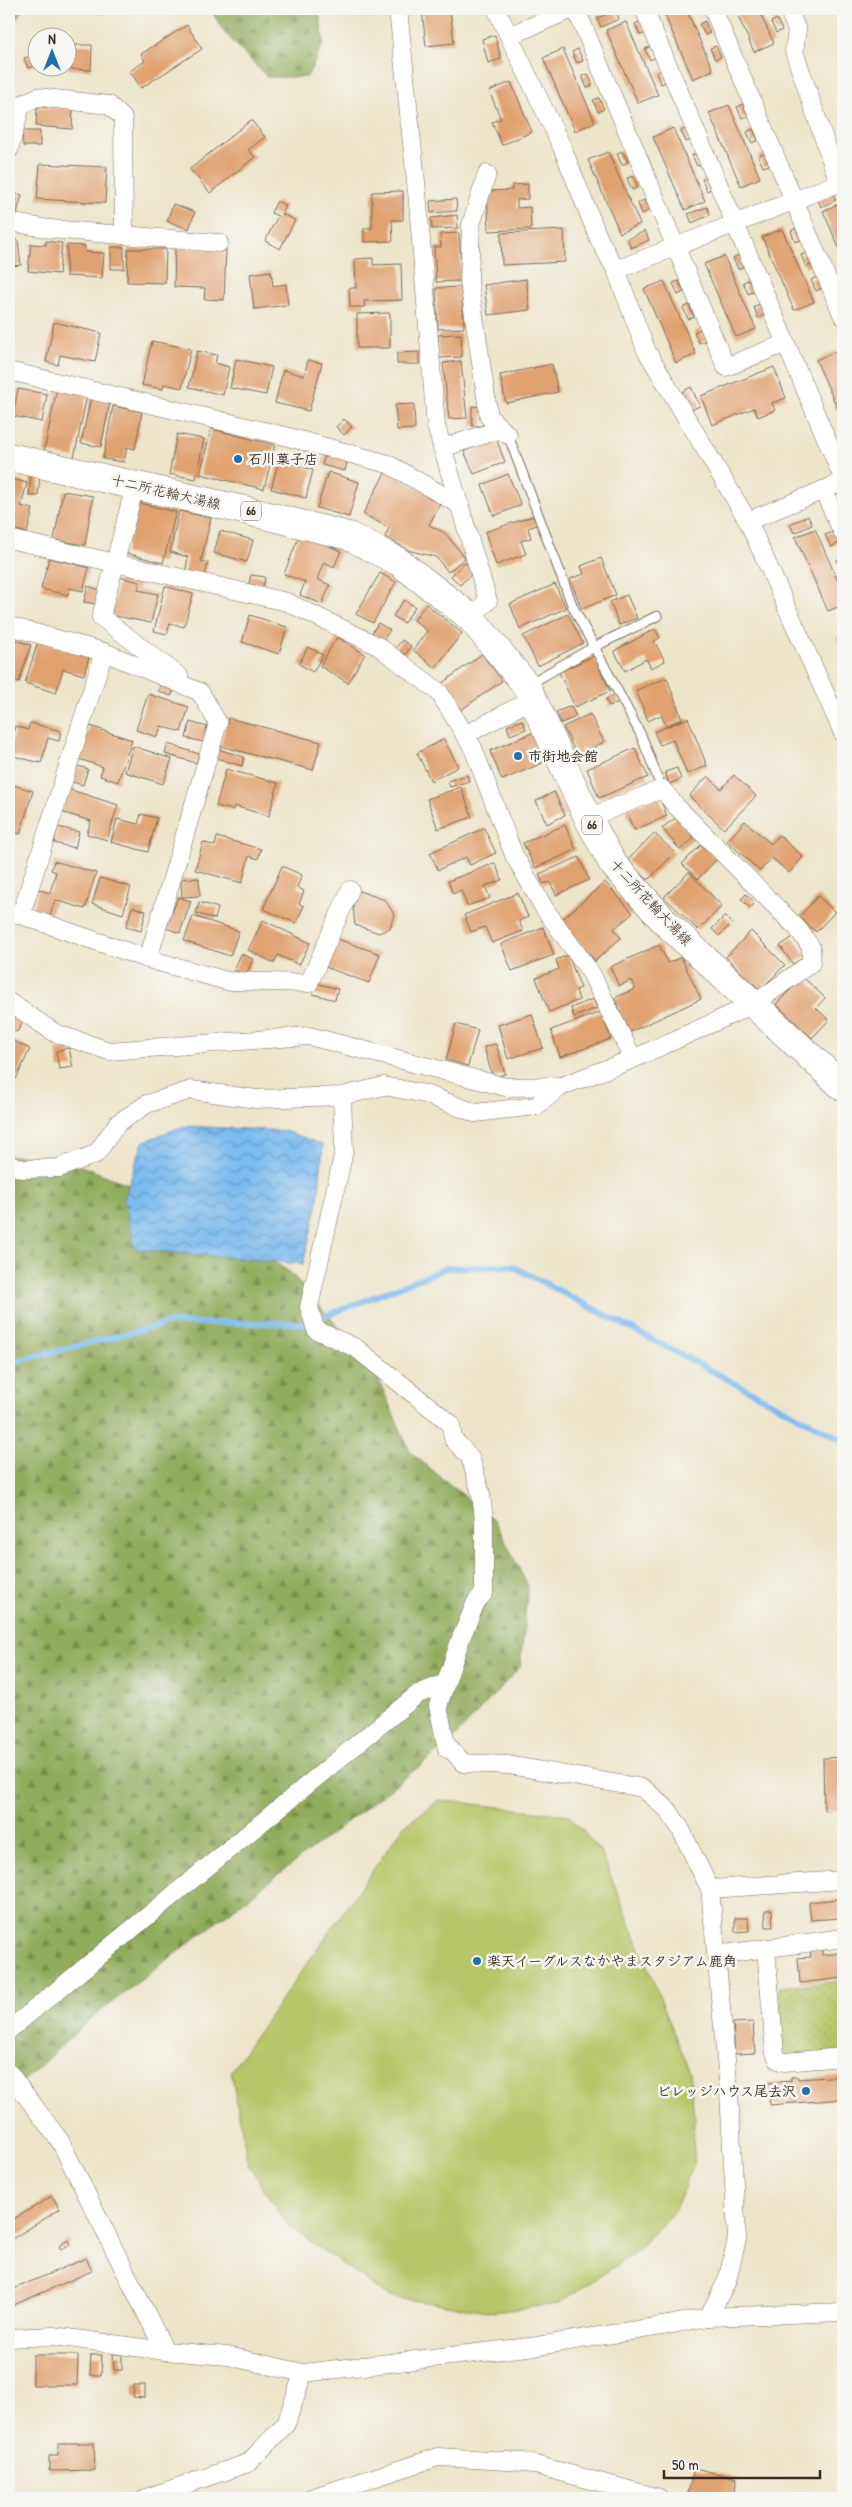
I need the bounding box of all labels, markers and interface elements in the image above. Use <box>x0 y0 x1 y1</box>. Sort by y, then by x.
north arrow <box>28 28 78 78</box>
text: N <box>48 29 56 48</box>
place label: 石川菓子店 <box>248 449 318 468</box>
marker: 石川菓子店 <box>232 453 244 465</box>
street label: 十二所花輪大湯線 <box>109 470 223 513</box>
road number: 66 <box>241 502 261 520</box>
place label: 市街地会館 <box>528 746 598 765</box>
marker: 市街地会館 <box>512 750 524 762</box>
road number: 66 <box>582 816 602 834</box>
street label: 十二所花輪大湯線 <box>606 854 697 949</box>
place label: 楽天イーグルスなかやまスタジアム鹿角 <box>487 1951 737 1970</box>
marker: 楽天イーグルスなかやまスタジアム鹿角 <box>471 1955 483 1967</box>
place label: ビレッジハウス尾去沢 <box>657 2081 796 2100</box>
marker: ビレッジハウス尾去沢 <box>800 2085 812 2097</box>
scale bar <box>664 2447 821 2479</box>
text: 50 m <box>672 2454 699 2475</box>

